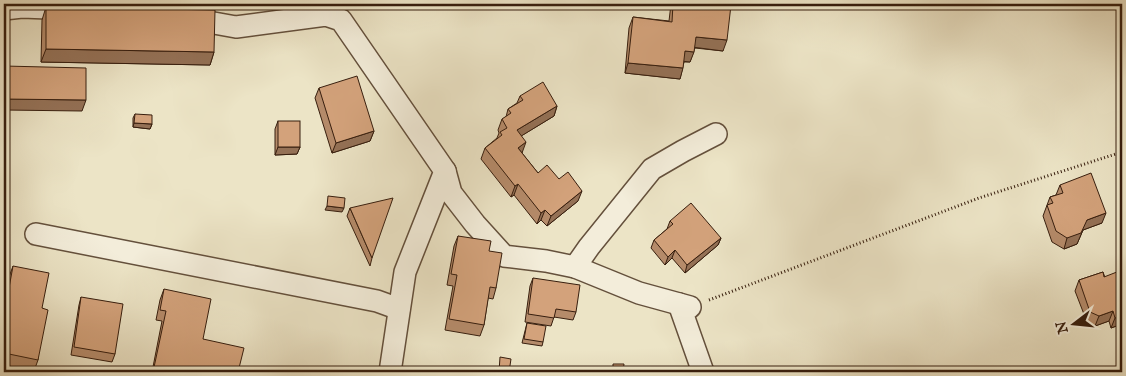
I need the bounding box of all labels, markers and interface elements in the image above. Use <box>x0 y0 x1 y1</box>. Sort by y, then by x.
north arrow <box>1048 298 1098 348</box>
text: N <box>1052 319 1073 337</box>

